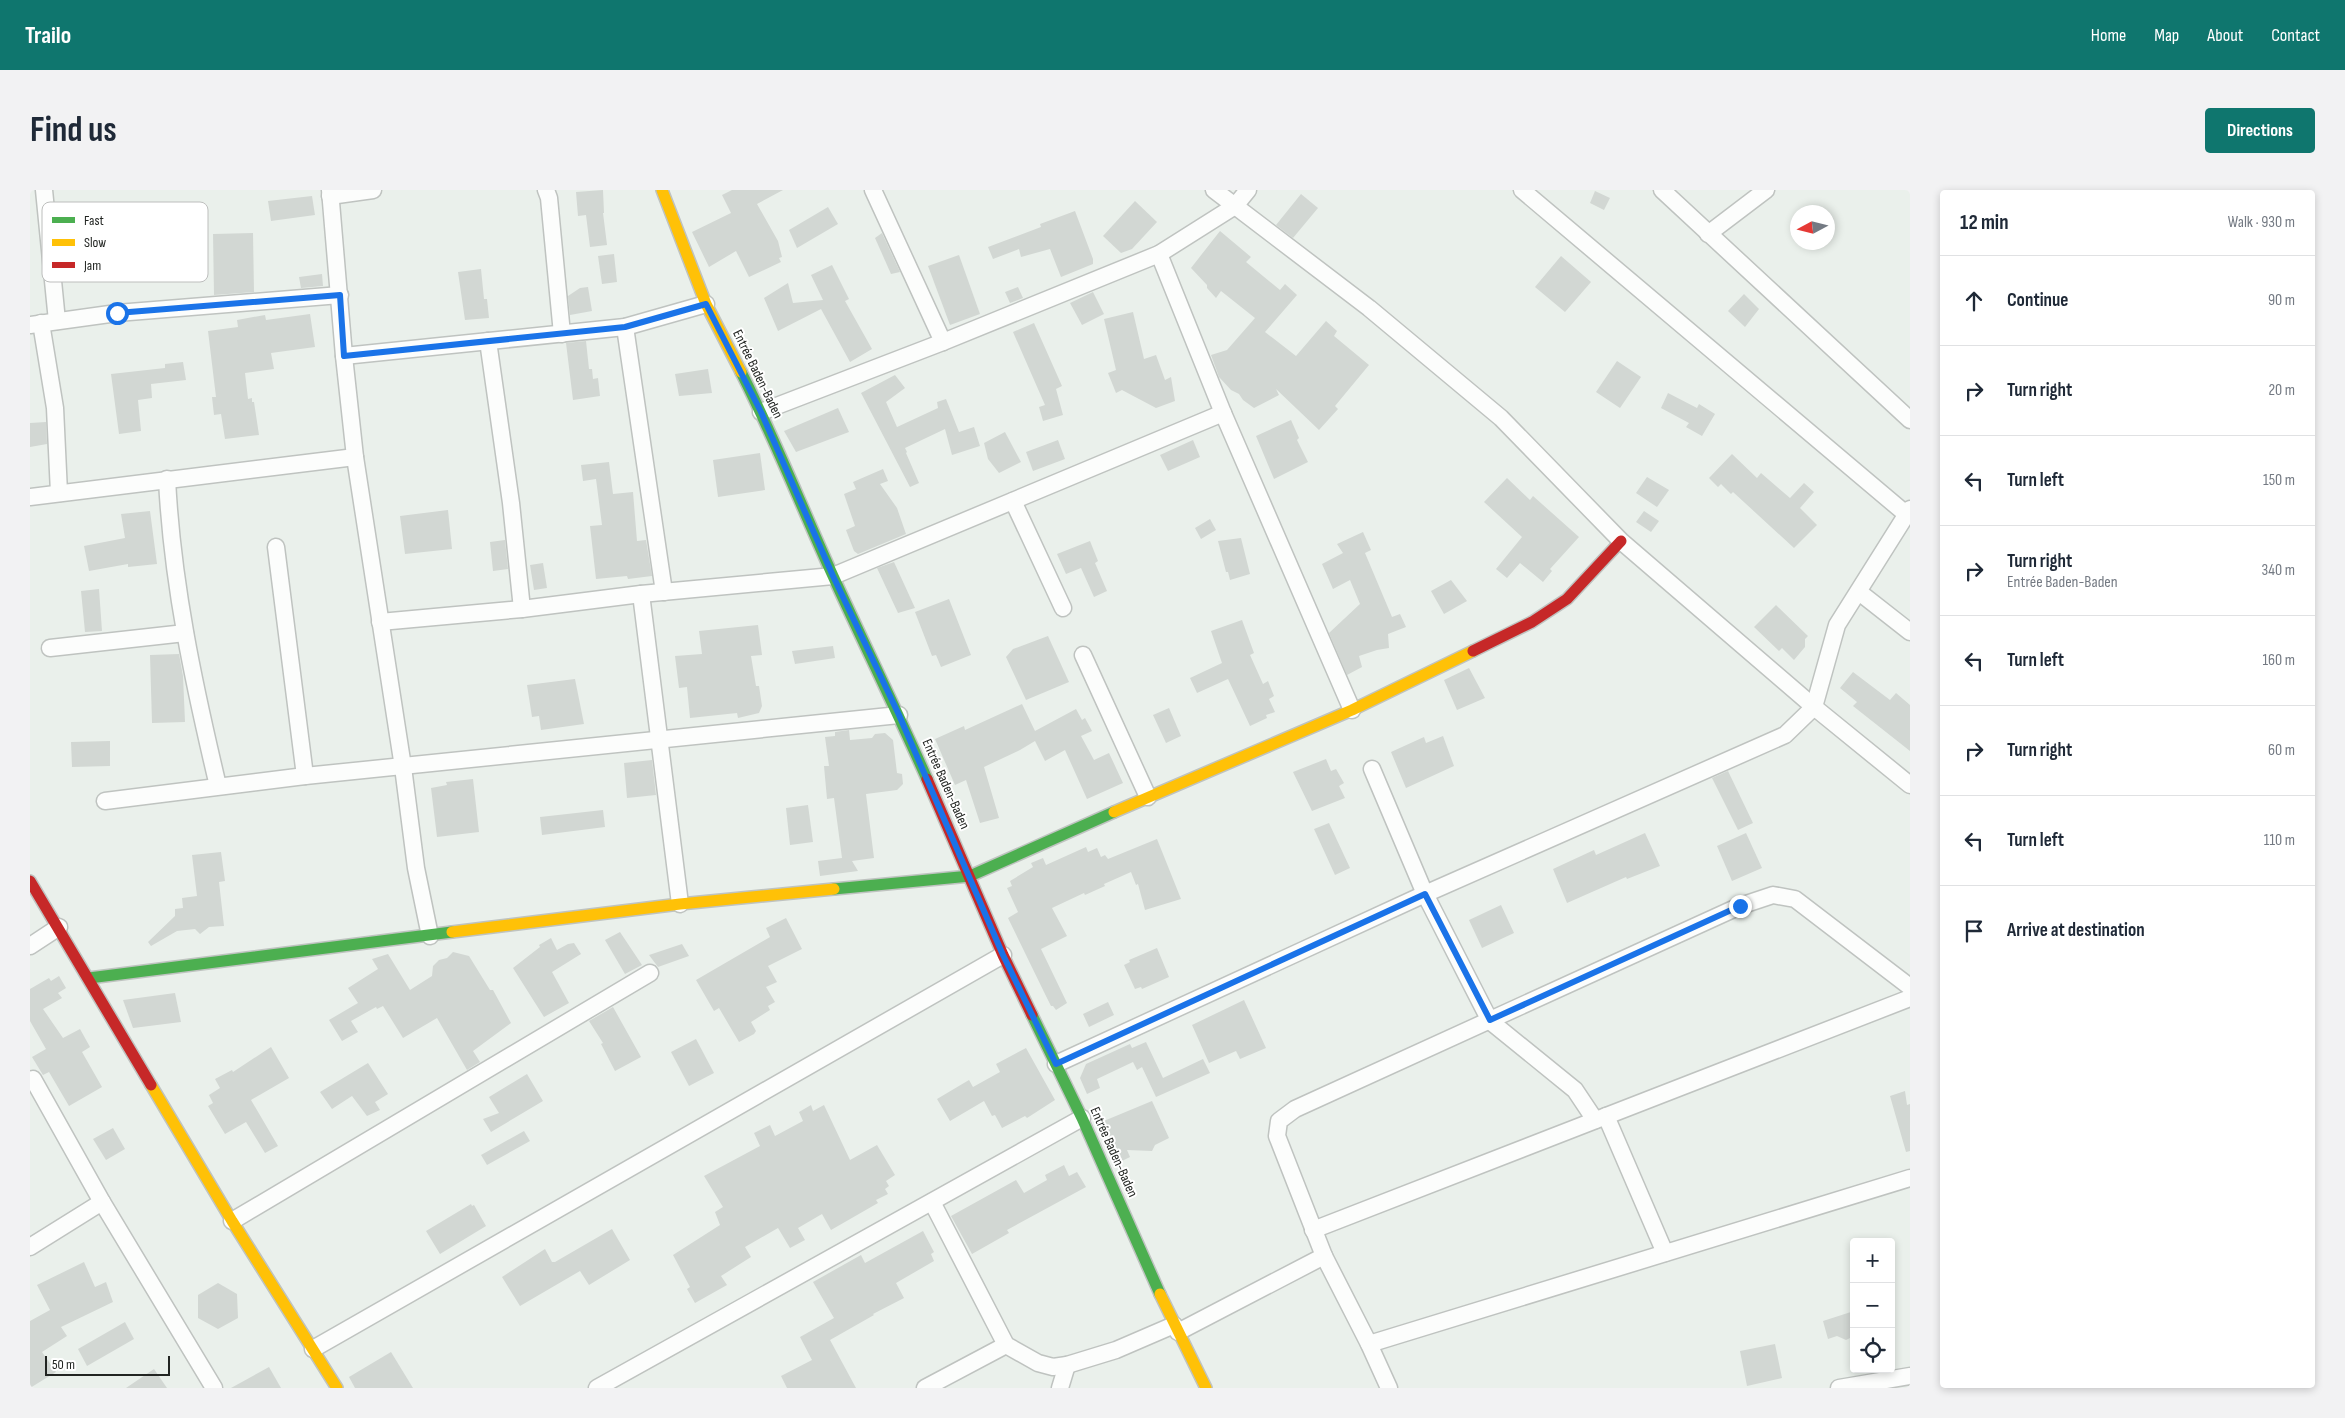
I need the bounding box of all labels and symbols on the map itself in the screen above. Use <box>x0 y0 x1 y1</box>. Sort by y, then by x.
legend <box>42 202 208 282</box>
north arrow <box>1790 205 1835 250</box>
text: Fast <box>84 212 104 229</box>
text: Slow <box>84 234 106 251</box>
text: Jam <box>83 257 101 274</box>
route start <box>106 302 129 325</box>
street label: Entrée Baden-Baden <box>729 327 787 421</box>
street label: Entrée Baden-Baden <box>919 736 973 832</box>
route end <box>1729 895 1752 918</box>
street label: Entrée Baden-Baden <box>1087 1104 1141 1200</box>
scale bar <box>45 1353 170 1376</box>

